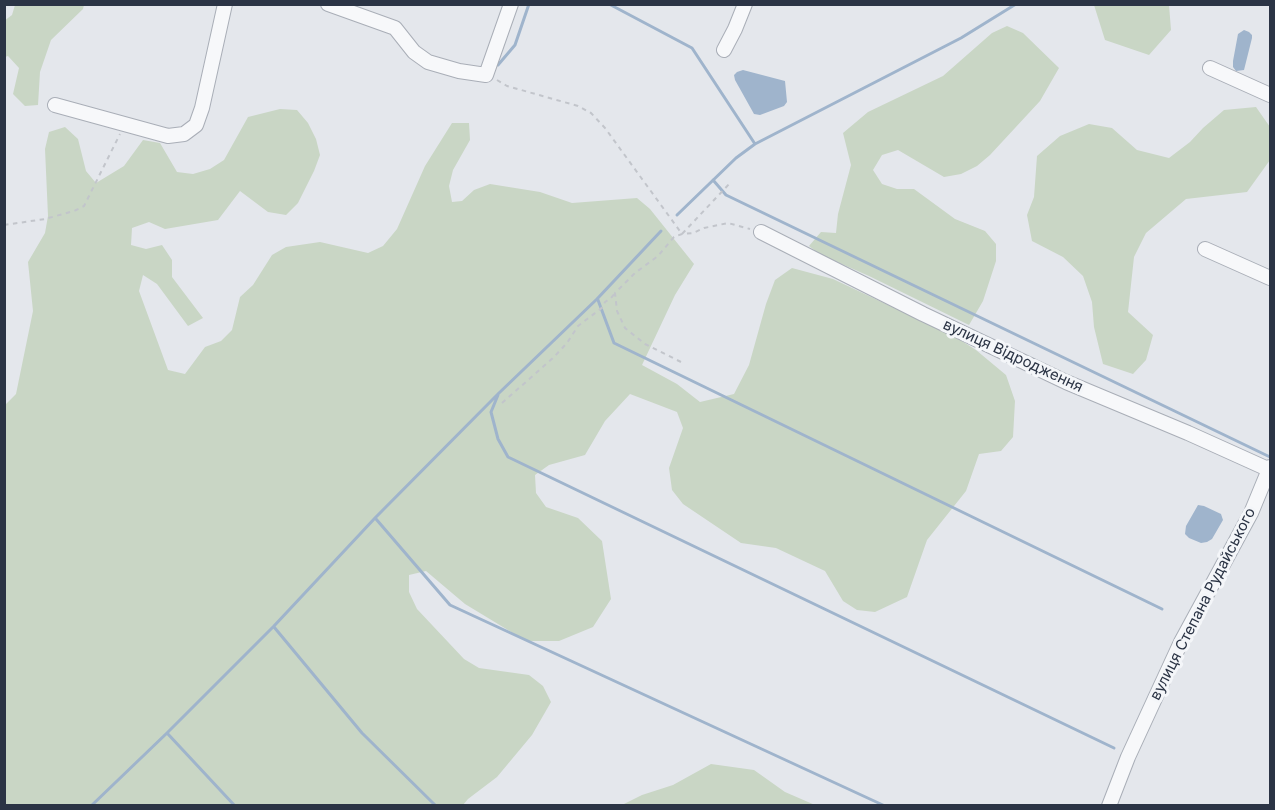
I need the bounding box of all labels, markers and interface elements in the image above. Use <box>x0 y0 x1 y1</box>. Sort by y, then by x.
street label: вулиця Відродження <box>940 316 1086 396</box>
street label: вулиця Степана Рудайського <box>1147 505 1259 703</box>

